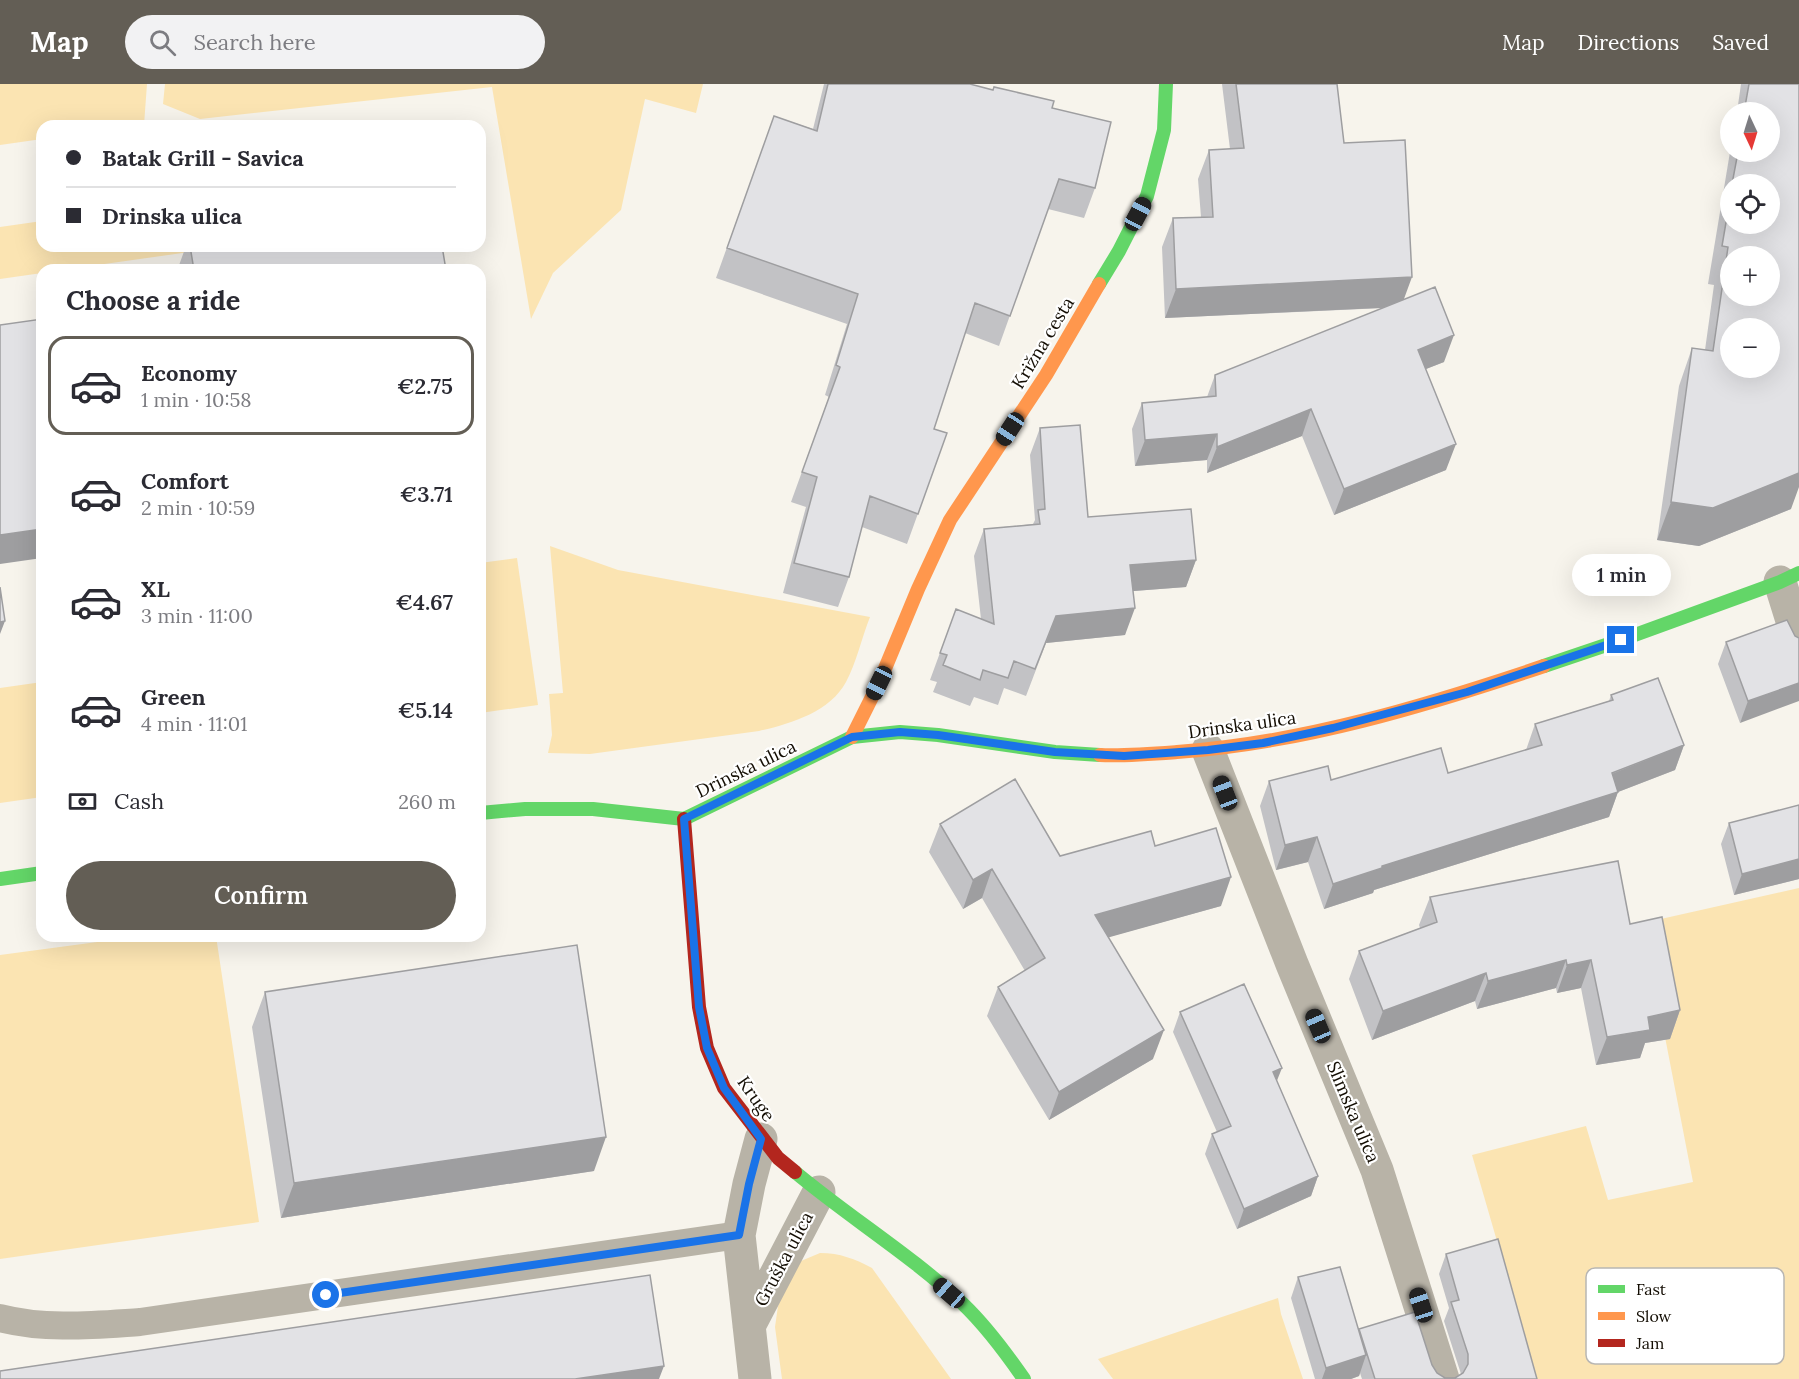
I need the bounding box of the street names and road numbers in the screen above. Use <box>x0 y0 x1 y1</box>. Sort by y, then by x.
street label: Križna cesta <box>1006 293 1079 393</box>
street label: Drinska ulica <box>1186 706 1297 743</box>
street label: Drinska ulica <box>692 734 800 803</box>
street label: Slimska ulica <box>1322 1058 1385 1166</box>
street label: Kruge <box>733 1071 780 1126</box>
street label: Gruška ulica <box>749 1208 818 1310</box>

